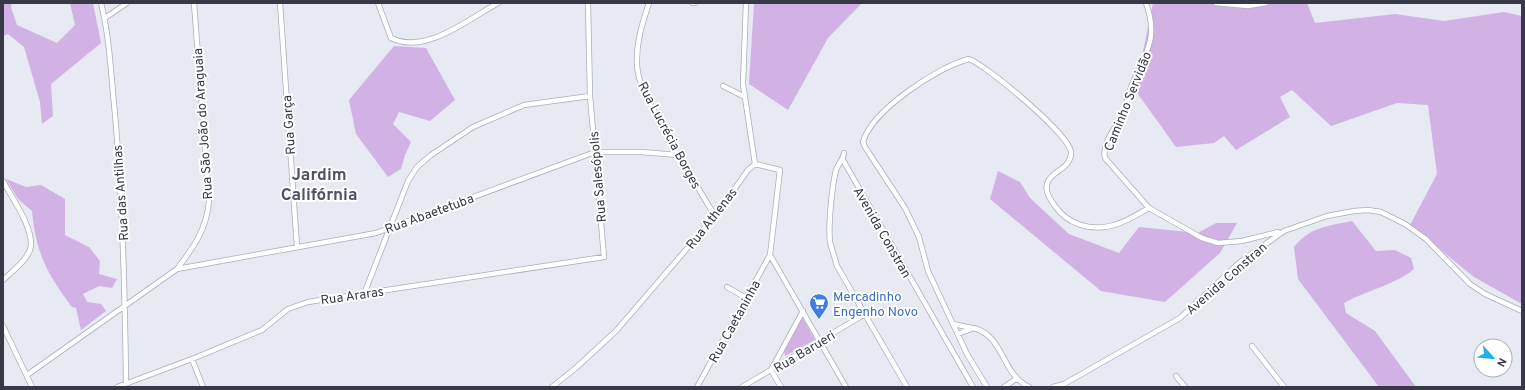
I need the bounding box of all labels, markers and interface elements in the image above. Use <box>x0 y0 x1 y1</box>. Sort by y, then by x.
street label: Rua São João do Araguaia <box>191 48 217 200</box>
street label: Caminho Servidão <box>1102 50 1156 154</box>
street label: Rua Lucrécia Borges <box>633 80 703 192</box>
street label: Rua Garça <box>280 95 300 155</box>
street label: Rua Salesópolis <box>587 131 611 223</box>
street label: Rua das Antilhas <box>111 144 133 241</box>
district label: Jardim Califórnia <box>281 165 357 207</box>
street label: Rua Athenas <box>684 185 742 253</box>
street label: Avenida Constran <box>849 185 914 281</box>
street label: Rua Abaetetuba <box>383 191 476 238</box>
street label: Avenida Constran <box>1184 240 1271 319</box>
street label: Rua Caetaninha <box>706 278 765 366</box>
street label: Rua Araras <box>320 285 385 309</box>
place label: Mercadinho Engenho Novo <box>833 290 918 321</box>
supermarket icon: Mercadinho Engenho Novo <box>808 292 830 320</box>
street label: Rua Barueri <box>771 328 839 377</box>
north arrow <box>1473 338 1513 378</box>
text: N <box>1493 355 1509 369</box>

